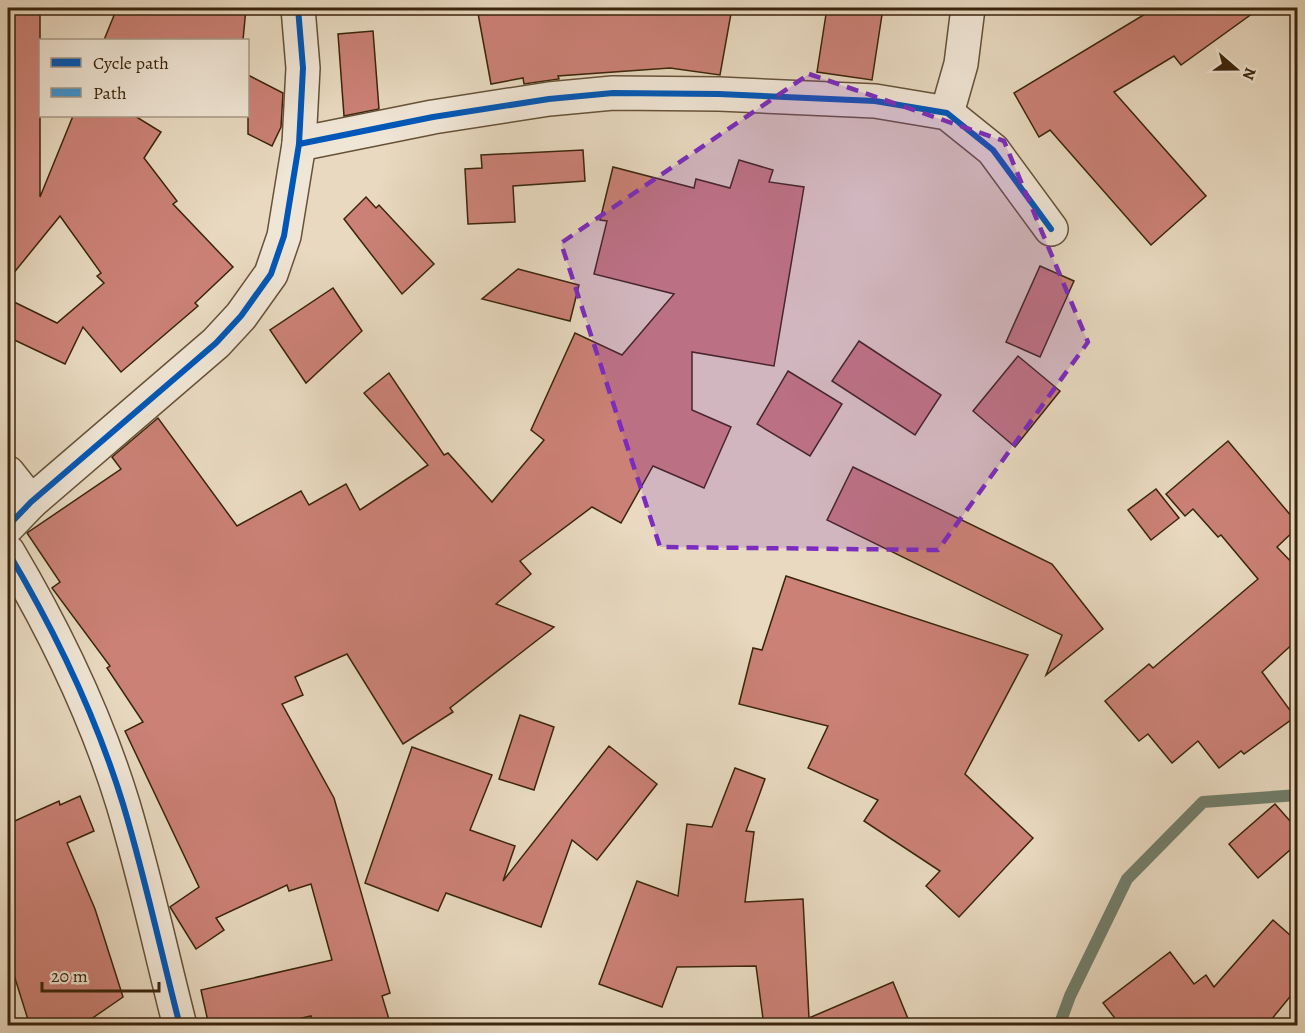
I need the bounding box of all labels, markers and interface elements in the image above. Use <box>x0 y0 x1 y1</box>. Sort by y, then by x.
legend <box>39 39 249 117</box>
north arrow <box>1206 39 1266 99</box>
text: Cycle path <box>93 51 169 75</box>
text: N <box>1237 65 1261 83</box>
text: Path <box>93 81 127 105</box>
scale bar <box>42 955 159 993</box>
text: 20 m <box>51 964 88 988</box>

